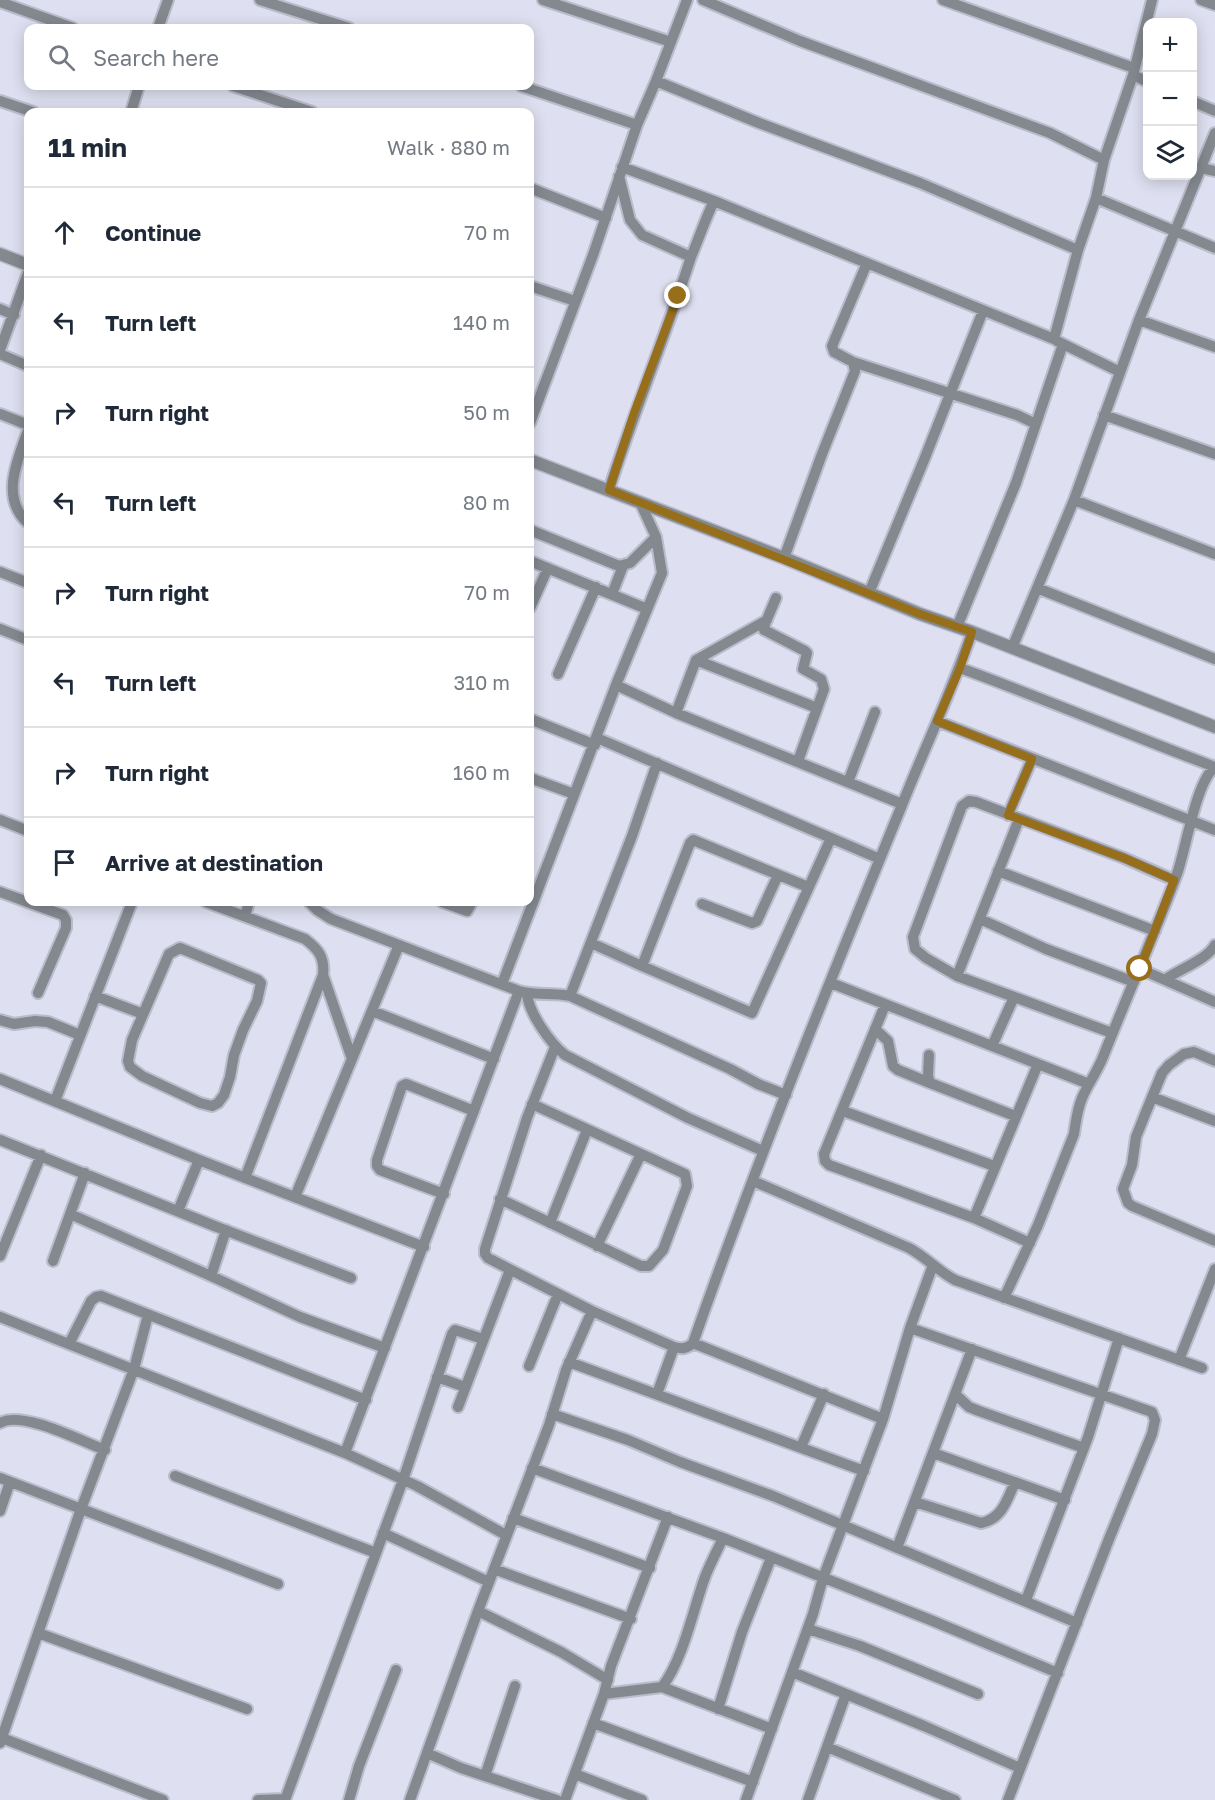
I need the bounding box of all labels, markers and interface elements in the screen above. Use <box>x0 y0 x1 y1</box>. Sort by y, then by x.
map controls <box>1143 18 1197 180</box>
button: + <box>1143 18 1197 72</box>
search box <box>24 24 534 90</box>
icon: search <box>45 41 78 74</box>
text: Search here <box>93 44 219 71</box>
button: − <box>1143 72 1197 126</box>
button: layers <box>1143 126 1197 180</box>
text: 11 min <box>48 132 127 163</box>
text: Walk · 880 m <box>387 135 510 159</box>
icon: ahead <box>48 216 81 249</box>
text: Continue <box>105 219 201 246</box>
text: 70 m <box>464 220 510 244</box>
route end <box>664 282 690 308</box>
icon: left <box>48 306 81 339</box>
text: Turn left <box>105 309 196 336</box>
text: 140 m <box>453 310 510 334</box>
icon: right <box>48 396 81 429</box>
text: Turn right <box>105 399 209 426</box>
text: 50 m <box>463 400 510 424</box>
icon: left <box>48 486 81 519</box>
text: Turn left <box>105 489 196 516</box>
text: 80 m <box>463 490 510 514</box>
icon: right <box>48 576 81 609</box>
text: Turn right <box>105 579 209 606</box>
text: 70 m <box>464 580 510 604</box>
icon: left <box>48 666 81 699</box>
text: Turn left <box>105 669 196 696</box>
text: 310 m <box>454 670 510 694</box>
icon: right <box>48 756 81 789</box>
text: Turn right <box>105 759 209 786</box>
text: 160 m <box>453 760 510 784</box>
icon: arrive <box>48 846 81 879</box>
text: Arrive at destination <box>105 849 323 876</box>
route start <box>1126 955 1152 981</box>

